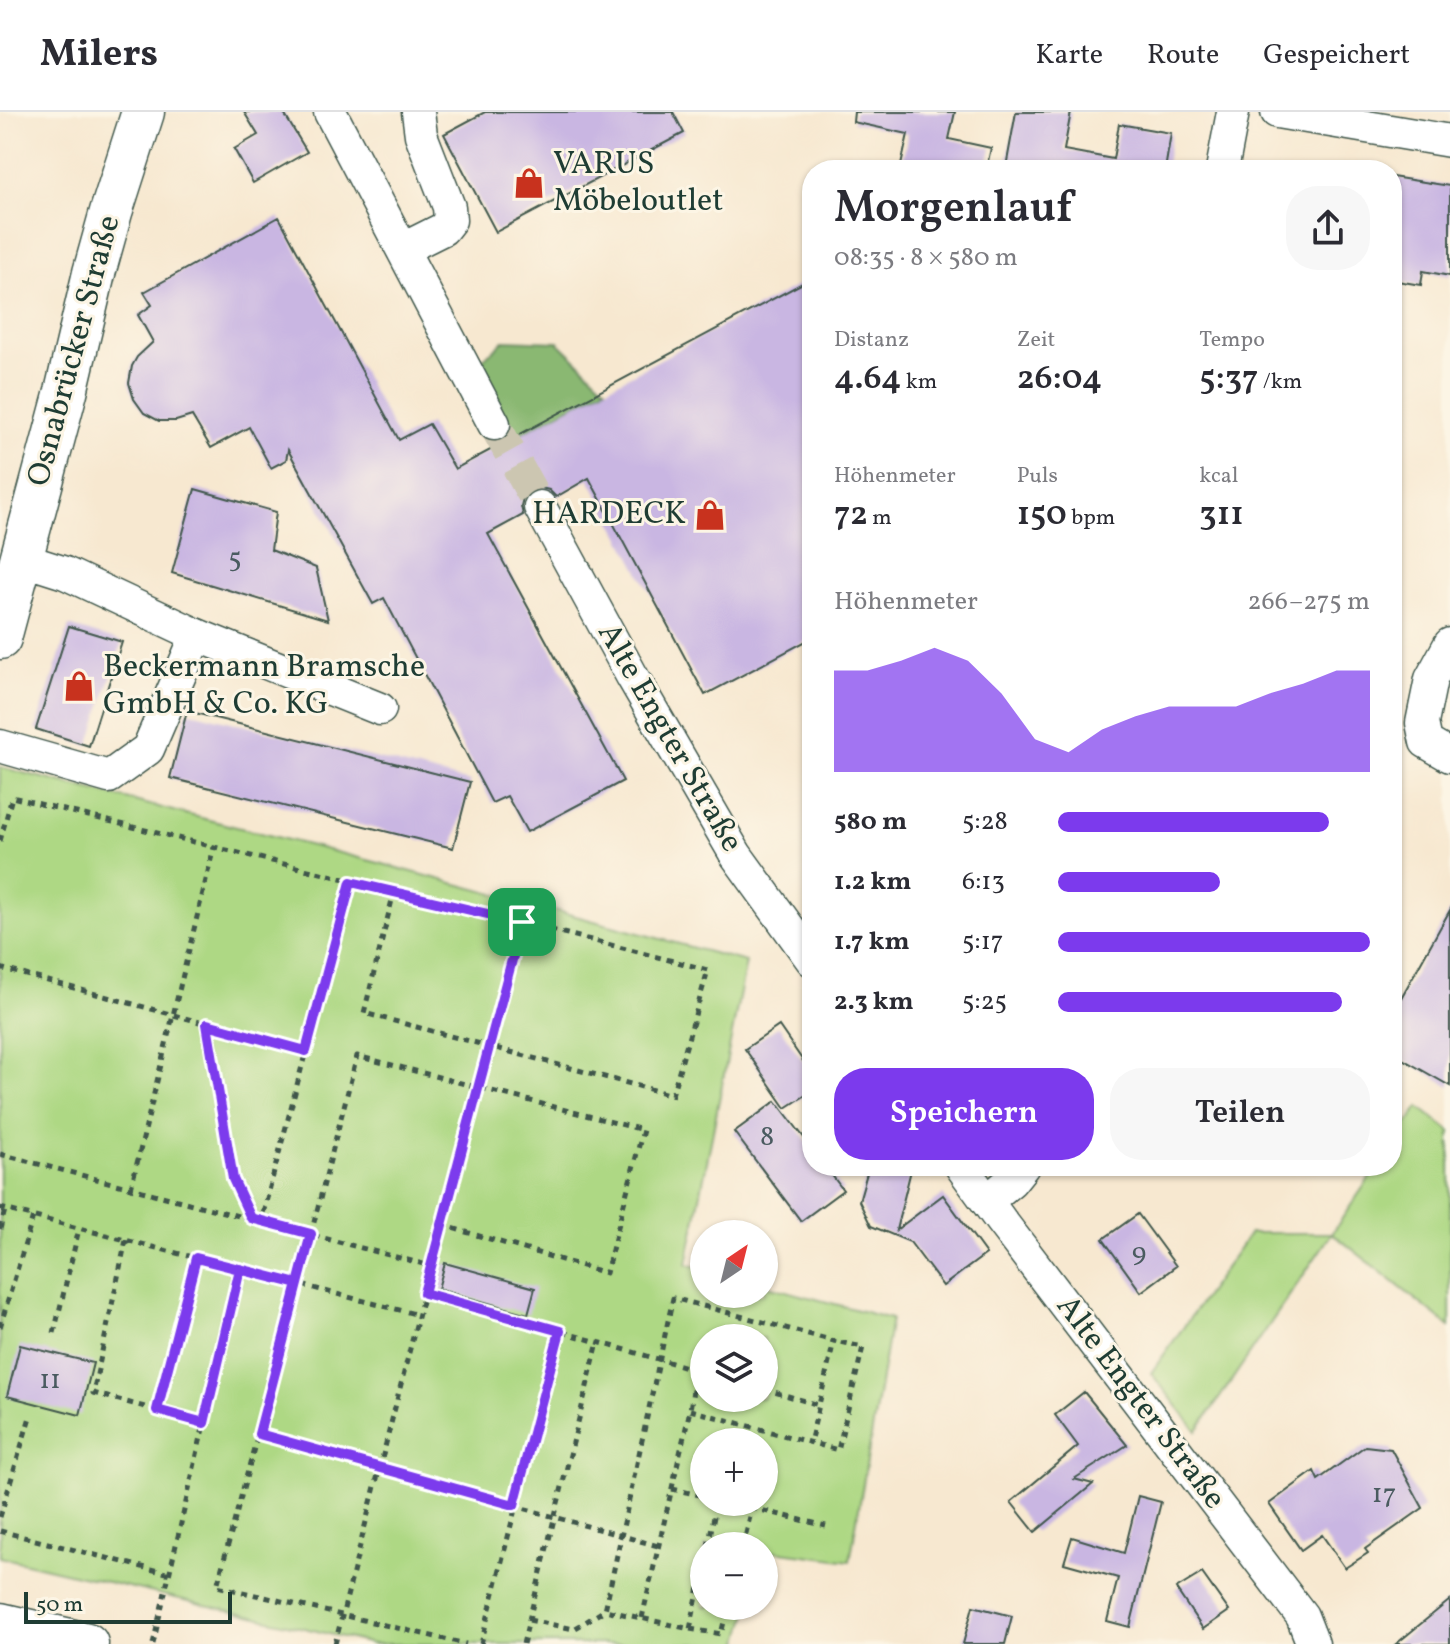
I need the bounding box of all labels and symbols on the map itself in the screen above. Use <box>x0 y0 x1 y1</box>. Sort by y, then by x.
place label: VARUS Möbeloutlet <box>553 143 723 224</box>
shop icon: VARUS Möbeloutlet <box>512 166 546 200</box>
street label: Osnabrücker Straße <box>18 211 132 491</box>
place label: HARDECK <box>532 493 686 537</box>
shop icon: HARDECK <box>693 498 727 532</box>
house number: 5 <box>228 540 242 579</box>
street label: Alte Engter Straße <box>586 615 752 861</box>
place label: Beckermann Bramsche GmbH & Co. KG <box>103 646 425 727</box>
shop icon: Beckermann Bramsche GmbH & Co. KG <box>62 669 96 703</box>
pin <box>488 888 556 956</box>
house number: 8 <box>760 1118 774 1157</box>
north arrow <box>690 1220 778 1308</box>
house number: 9 <box>1132 1234 1146 1273</box>
street label: Alte Engter Straße <box>1045 1287 1235 1519</box>
house number: 11 <box>39 1361 61 1400</box>
house number: 17 <box>1372 1475 1396 1514</box>
scale bar <box>24 1588 232 1624</box>

